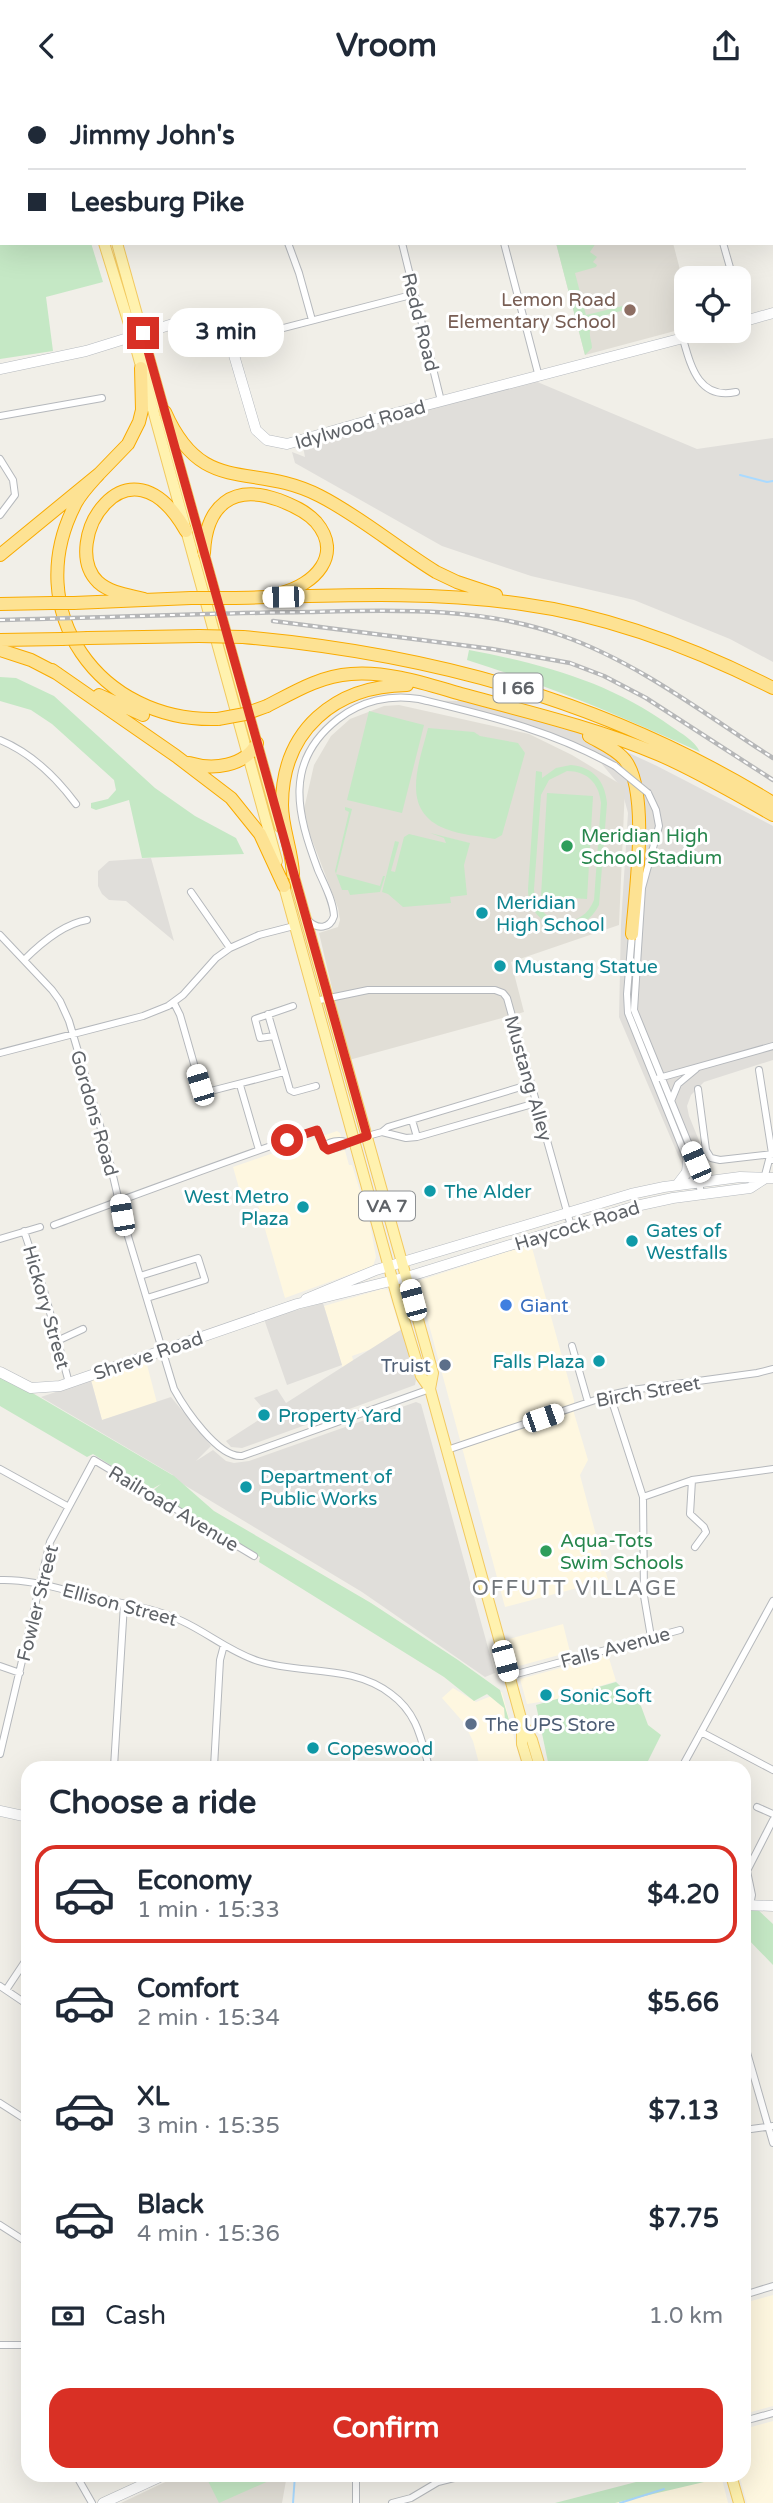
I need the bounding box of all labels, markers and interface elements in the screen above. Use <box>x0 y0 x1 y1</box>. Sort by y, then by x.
icon: back <box>28 27 66 65</box>
text: Vroom <box>336 27 437 65</box>
icon: share <box>707 27 745 65</box>
text: Jimmy John's <box>70 120 235 151</box>
text: Leesburg Pike <box>70 187 244 218</box>
map controls <box>674 266 751 343</box>
button: locate <box>674 266 751 343</box>
street label: Redd Road <box>397 271 443 374</box>
place label: Lemon Road Elementary School <box>447 289 616 333</box>
marker: Lemon Road Elementary School <box>622 302 638 318</box>
callout: 3 min <box>168 309 283 357</box>
route end <box>127 317 159 349</box>
text: 3 min <box>195 318 257 346</box>
street label: Idylwood Road <box>292 396 428 454</box>
car <box>262 586 305 608</box>
road number: I 66 <box>494 673 542 703</box>
place label: Meridian High School Stadium <box>581 825 722 869</box>
marker: Meridian High School Stadium <box>559 838 575 854</box>
place label: Meridian High School <box>496 892 605 936</box>
marker: Meridian High School <box>474 905 490 921</box>
place label: Mustang Statue <box>514 956 658 978</box>
marker: Mustang Statue <box>492 958 508 974</box>
street label: Mustang Alley <box>500 1013 556 1144</box>
street label: Gordons Road <box>66 1048 123 1179</box>
car <box>184 1062 217 1108</box>
route start <box>271 1124 303 1156</box>
car <box>679 1139 714 1185</box>
place label: The Alder <box>444 1181 532 1203</box>
marker: The Alder <box>422 1183 438 1199</box>
place label: West Metro Plaza <box>184 1186 289 1230</box>
road number: VA 7 <box>359 1191 415 1221</box>
car <box>109 1192 136 1238</box>
street label: Haycock Road <box>512 1196 643 1255</box>
marker: West Metro Plaza <box>295 1199 311 1215</box>
place label: Gates of Westfalls <box>646 1220 728 1264</box>
marker: Gates of Westfalls <box>624 1233 640 1249</box>
street label: Hickory Street <box>18 1243 74 1372</box>
car <box>398 1277 429 1323</box>
place label: Giant <box>520 1295 568 1317</box>
marker: Giant <box>498 1297 514 1313</box>
street label: Shreve Road <box>91 1327 206 1385</box>
place label: Falls Plaza <box>492 1351 585 1373</box>
marker: Falls Plaza <box>591 1353 607 1369</box>
place label: Truist <box>381 1355 431 1377</box>
marker: Truist <box>437 1357 453 1373</box>
street label: Birch Street <box>594 1372 702 1412</box>
car <box>520 1401 567 1435</box>
place label: Property Yard <box>278 1405 402 1427</box>
marker: Property Yard <box>256 1407 272 1423</box>
street label: Railroad Avenue <box>104 1461 243 1556</box>
place label: Department of Public Works <box>260 1466 393 1510</box>
marker: Department of Public Works <box>238 1479 254 1495</box>
place label: Aqua-Tots Swim Schools <box>560 1530 684 1574</box>
street label: Fowler Street <box>13 1543 63 1664</box>
marker: Aqua-Tots Swim Schools <box>538 1543 554 1559</box>
district label: OFFUTT VILLAGE <box>472 1576 678 1601</box>
street label: Ellison Street <box>60 1579 179 1631</box>
street label: Falls Avenue <box>558 1623 672 1673</box>
car <box>490 1638 521 1684</box>
place label: Sonic Soft <box>560 1685 652 1707</box>
marker: Sonic Soft <box>538 1687 554 1703</box>
place label: The UPS Store <box>485 1714 615 1736</box>
marker: The UPS Store <box>463 1716 479 1732</box>
place label: Copeswood <box>327 1738 433 1760</box>
marker: Copeswood <box>305 1740 321 1756</box>
text: Choose a ride <box>49 1784 256 1822</box>
icon: car <box>53 1863 116 1926</box>
text: Economy <box>137 1865 252 1896</box>
text: $4.20 <box>647 1879 719 1910</box>
text: 1 min · 15:33 <box>137 1896 280 1924</box>
icon: car <box>53 1971 116 2034</box>
text: Comfort <box>137 1973 239 2004</box>
text: $5.66 <box>647 1987 719 2018</box>
text: 2 min · 15:34 <box>137 2004 280 2032</box>
icon: car <box>53 2079 116 2142</box>
text: XL <box>137 2081 169 2112</box>
text: $7.13 <box>649 2095 719 2126</box>
text: 3 min · 15:35 <box>137 2112 280 2140</box>
icon: car <box>53 2187 116 2250</box>
text: Black <box>137 2189 204 2220</box>
text: $7.75 <box>649 2203 719 2234</box>
text: 4 min · 15:36 <box>137 2220 280 2248</box>
icon: cash <box>49 2297 87 2335</box>
text: Cash <box>105 2300 166 2331</box>
text: 1.0 km <box>649 2302 723 2330</box>
button: Confirm <box>49 2388 723 2468</box>

